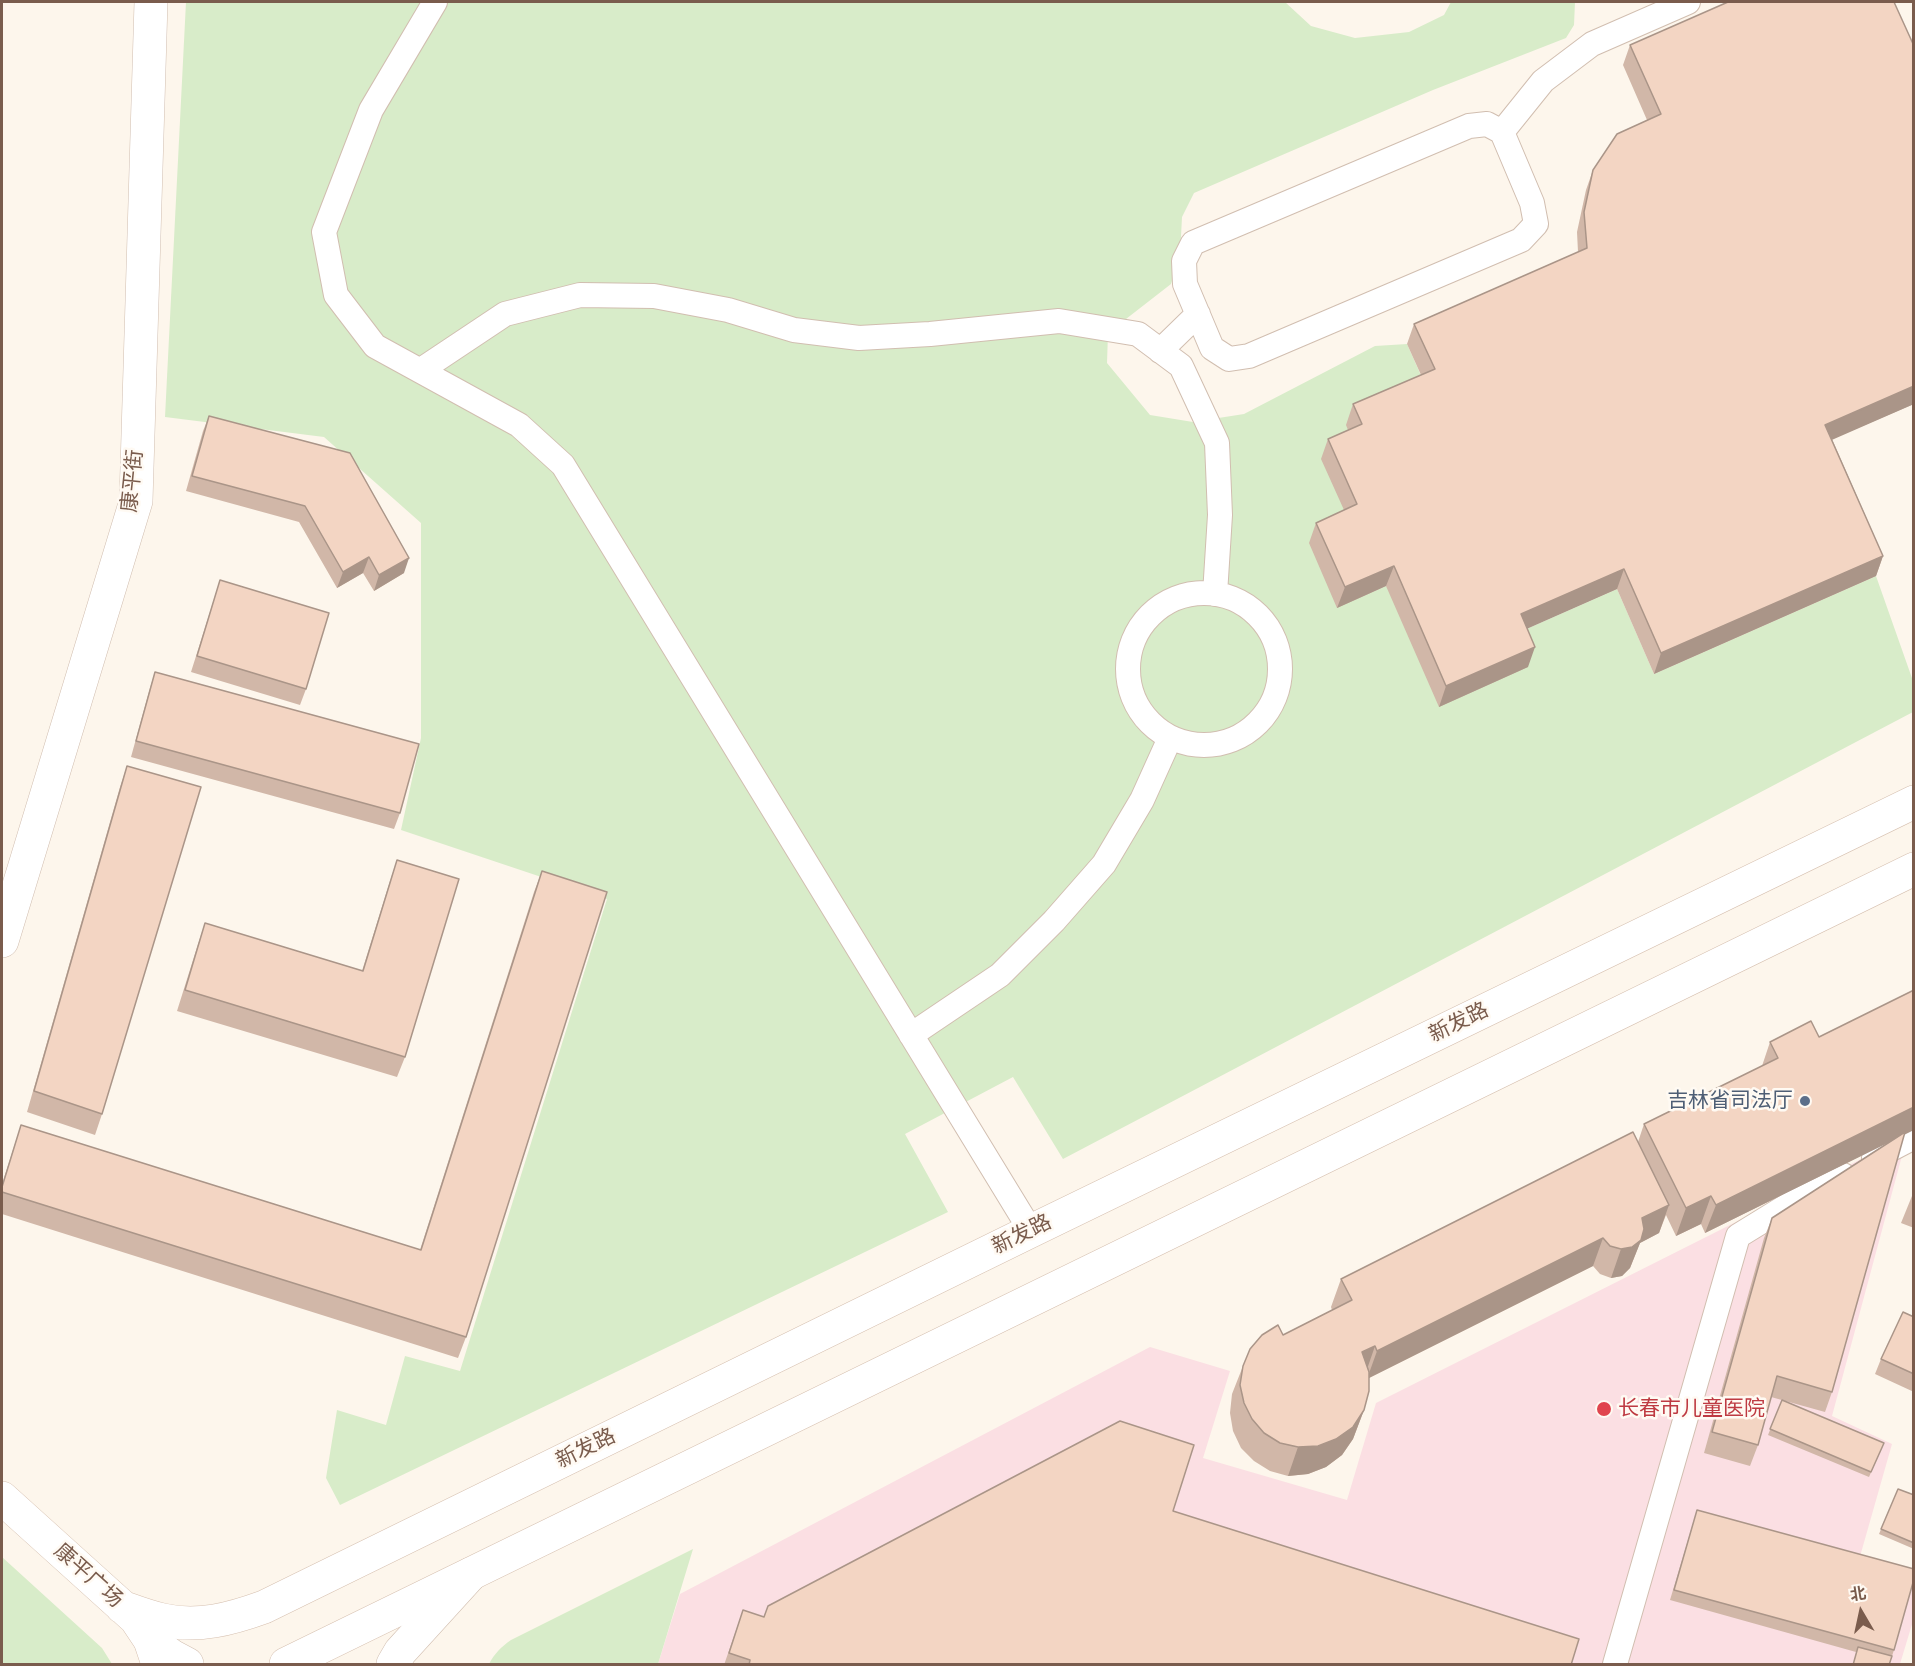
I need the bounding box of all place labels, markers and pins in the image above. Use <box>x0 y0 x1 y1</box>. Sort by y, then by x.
place label: 吉林省司法厅 <box>1667 1088 1793 1114</box>
marker: 吉林省司法厅 <box>1798 1094 1812 1108</box>
place label: 长春市儿童医院 <box>1618 1396 1765 1422</box>
marker: 长春市儿童医院 <box>1595 1400 1613 1418</box>

